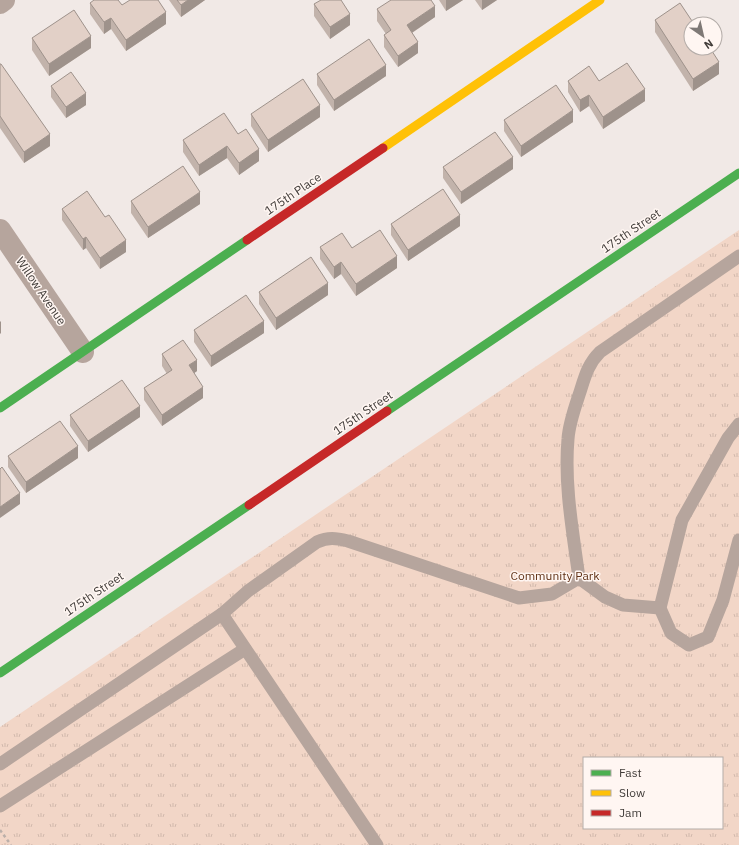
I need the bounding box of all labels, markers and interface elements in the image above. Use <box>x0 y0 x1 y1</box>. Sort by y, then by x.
north arrow <box>683 16 723 56</box>
text: N <box>701 36 716 52</box>
street label: 175th Place <box>262 169 324 218</box>
street label: 175th Street <box>598 205 663 256</box>
street label: Willow Avenue <box>13 254 70 328</box>
street label: 175th Street <box>330 387 395 438</box>
street label: 175th Street <box>61 568 126 619</box>
park label: Community Park <box>510 568 600 583</box>
legend <box>583 757 723 829</box>
text: Fast <box>619 765 642 780</box>
text: Slow <box>619 785 645 800</box>
text: Jam <box>619 805 642 820</box>

